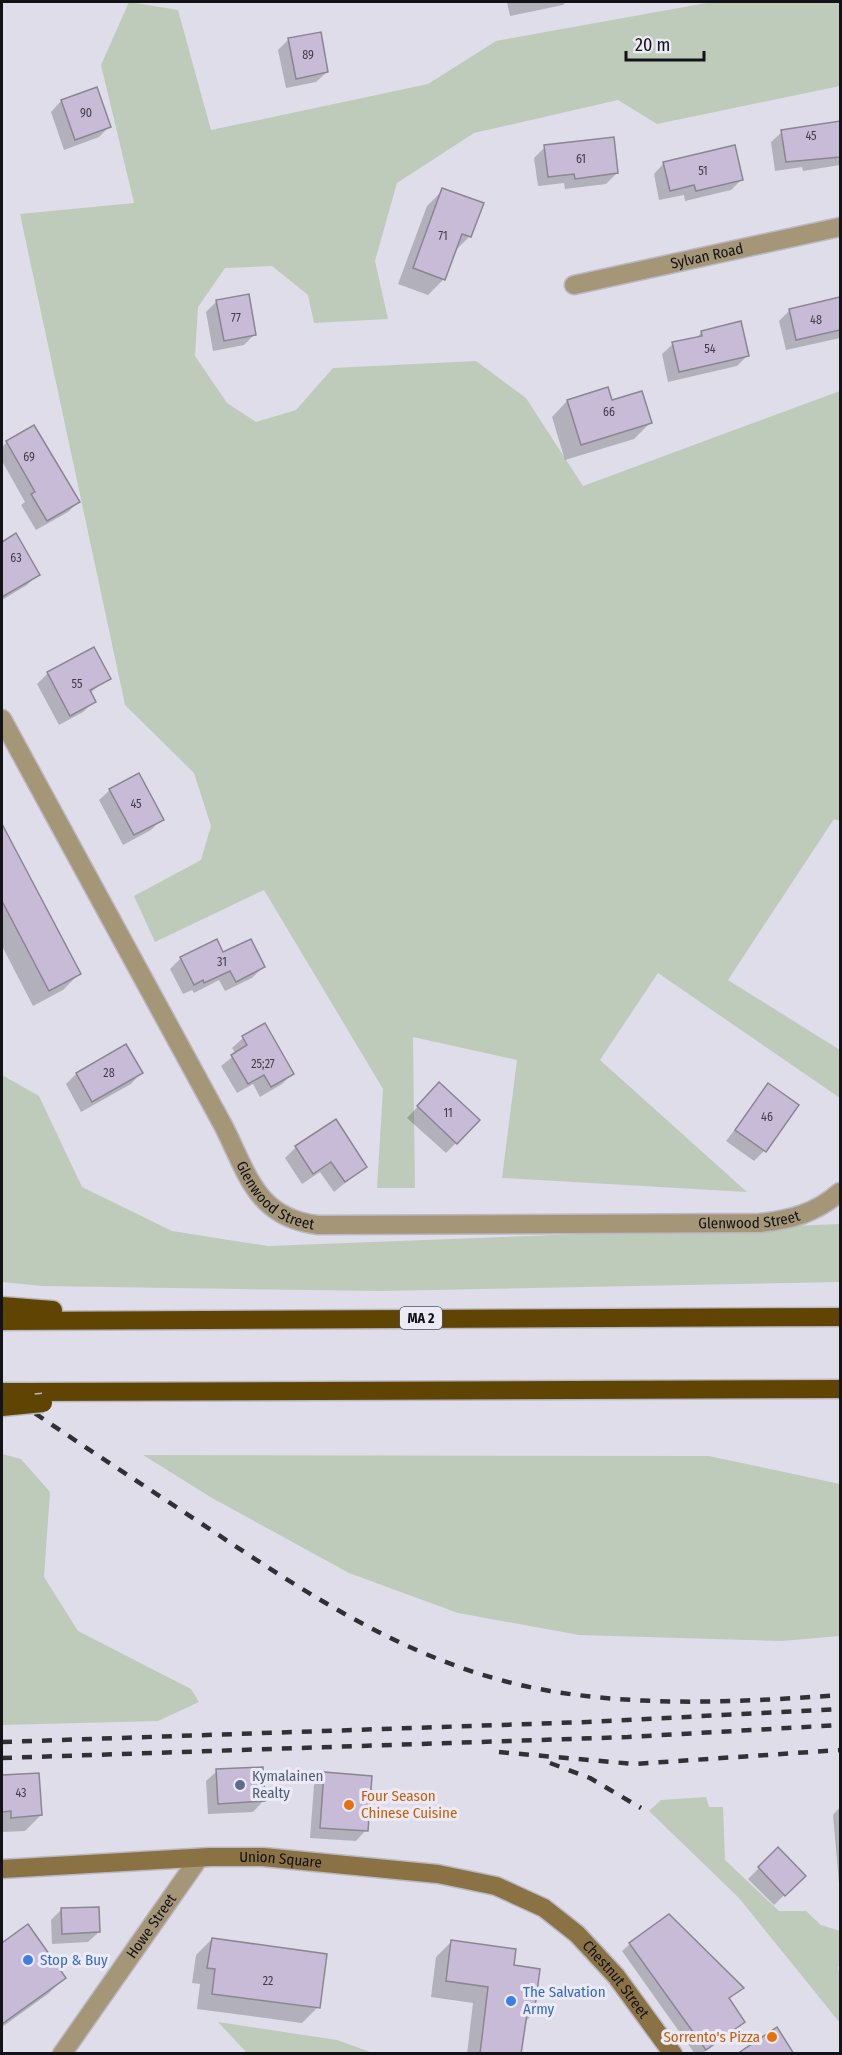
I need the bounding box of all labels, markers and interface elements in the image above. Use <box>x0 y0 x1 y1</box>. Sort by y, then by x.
scale bar <box>626 24 704 62</box>
text: 20 m <box>635 34 670 56</box>
house number: 89 <box>302 48 314 62</box>
house number: 90 <box>80 106 92 120</box>
house number: 45 <box>805 129 817 143</box>
house number: 61 <box>576 152 586 166</box>
house number: 51 <box>698 164 708 178</box>
house number: 71 <box>438 229 448 243</box>
street label: Sylvan Road <box>669 239 745 273</box>
house number: 77 <box>231 311 241 325</box>
house number: 48 <box>810 313 822 327</box>
house number: 54 <box>704 342 716 356</box>
house number: 66 <box>603 405 615 419</box>
house number: 69 <box>23 450 35 464</box>
house number: 63 <box>10 551 22 565</box>
house number: 55 <box>72 677 83 691</box>
house number: 45 <box>130 797 142 811</box>
house number: 31 <box>217 955 227 969</box>
house number: 25;27 <box>251 1057 275 1071</box>
house number: 28 <box>103 1066 115 1080</box>
house number: 11 <box>443 1106 453 1120</box>
house number: 46 <box>761 1110 773 1124</box>
street label: Glenwood Street <box>232 1158 316 1233</box>
street label: Glenwood Street <box>698 1207 802 1232</box>
road number: MA 2 <box>400 1307 442 1329</box>
place label: Kymalainen Realty <box>252 1767 323 1802</box>
marker: Kymalainen Realty <box>233 1778 247 1792</box>
house number: 43 <box>15 1786 27 1800</box>
place label: Four Season Chinese Cuisine <box>361 1787 457 1822</box>
marker: Four Season Chinese Cuisine <box>342 1798 356 1812</box>
street label: Union Square <box>239 1848 323 1872</box>
street label: Howe Street <box>123 1890 180 1962</box>
street label: Chestnut Street <box>579 1937 653 2022</box>
place label: Stop & Buy <box>40 1951 108 1969</box>
marker: Stop & Buy <box>21 1953 35 1967</box>
house number: 22 <box>263 1974 273 1988</box>
place label: The Salvation Army <box>523 1983 606 2018</box>
marker: The Salvation Army <box>504 1994 518 2008</box>
place label: Sorrento's Pizza <box>663 2028 760 2046</box>
marker: Sorrento's Pizza <box>765 2030 779 2044</box>

